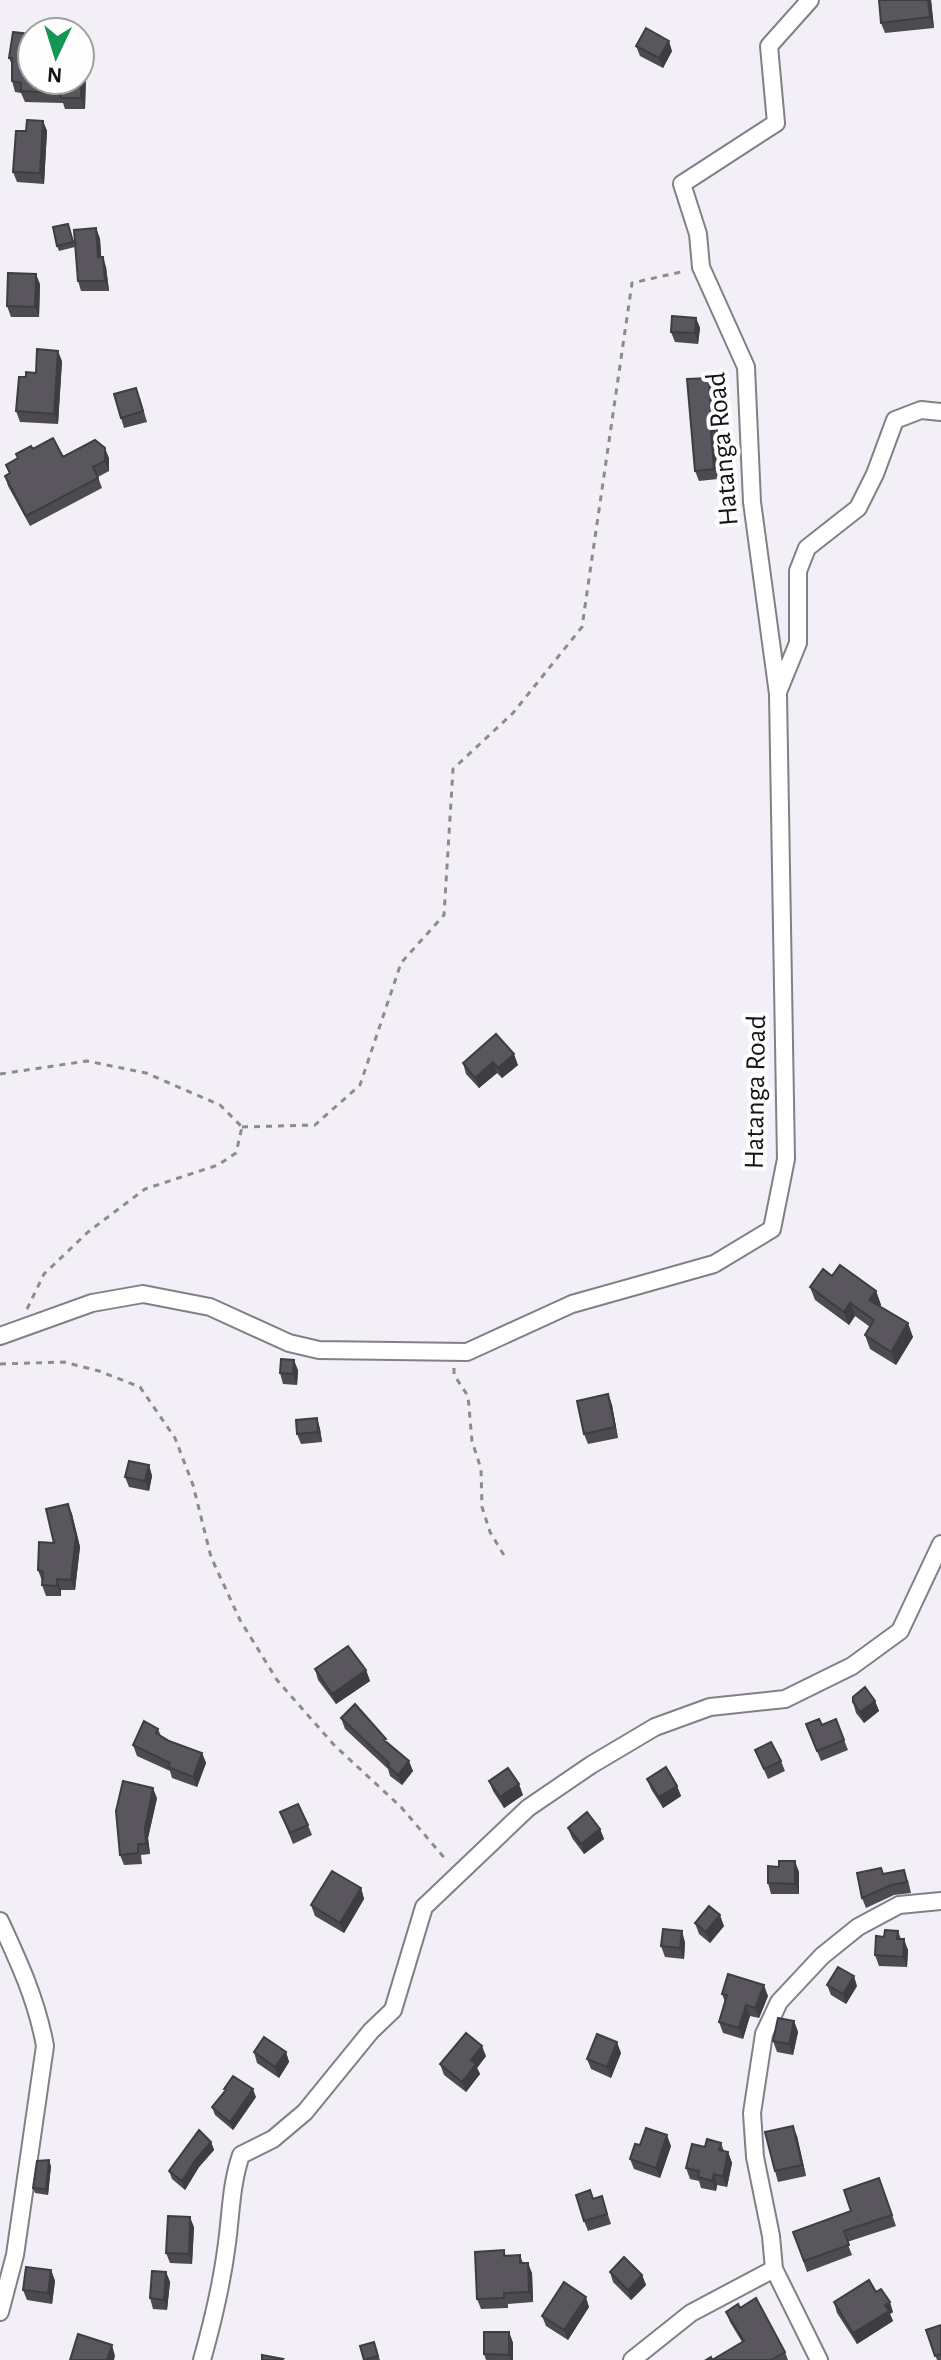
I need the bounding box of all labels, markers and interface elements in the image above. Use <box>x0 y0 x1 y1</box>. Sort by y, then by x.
north arrow <box>16 16 96 96</box>
text: N <box>46 63 63 86</box>
street label: Hatanga Road <box>702 371 744 527</box>
street label: Hatanga Road <box>741 1015 771 1169</box>

